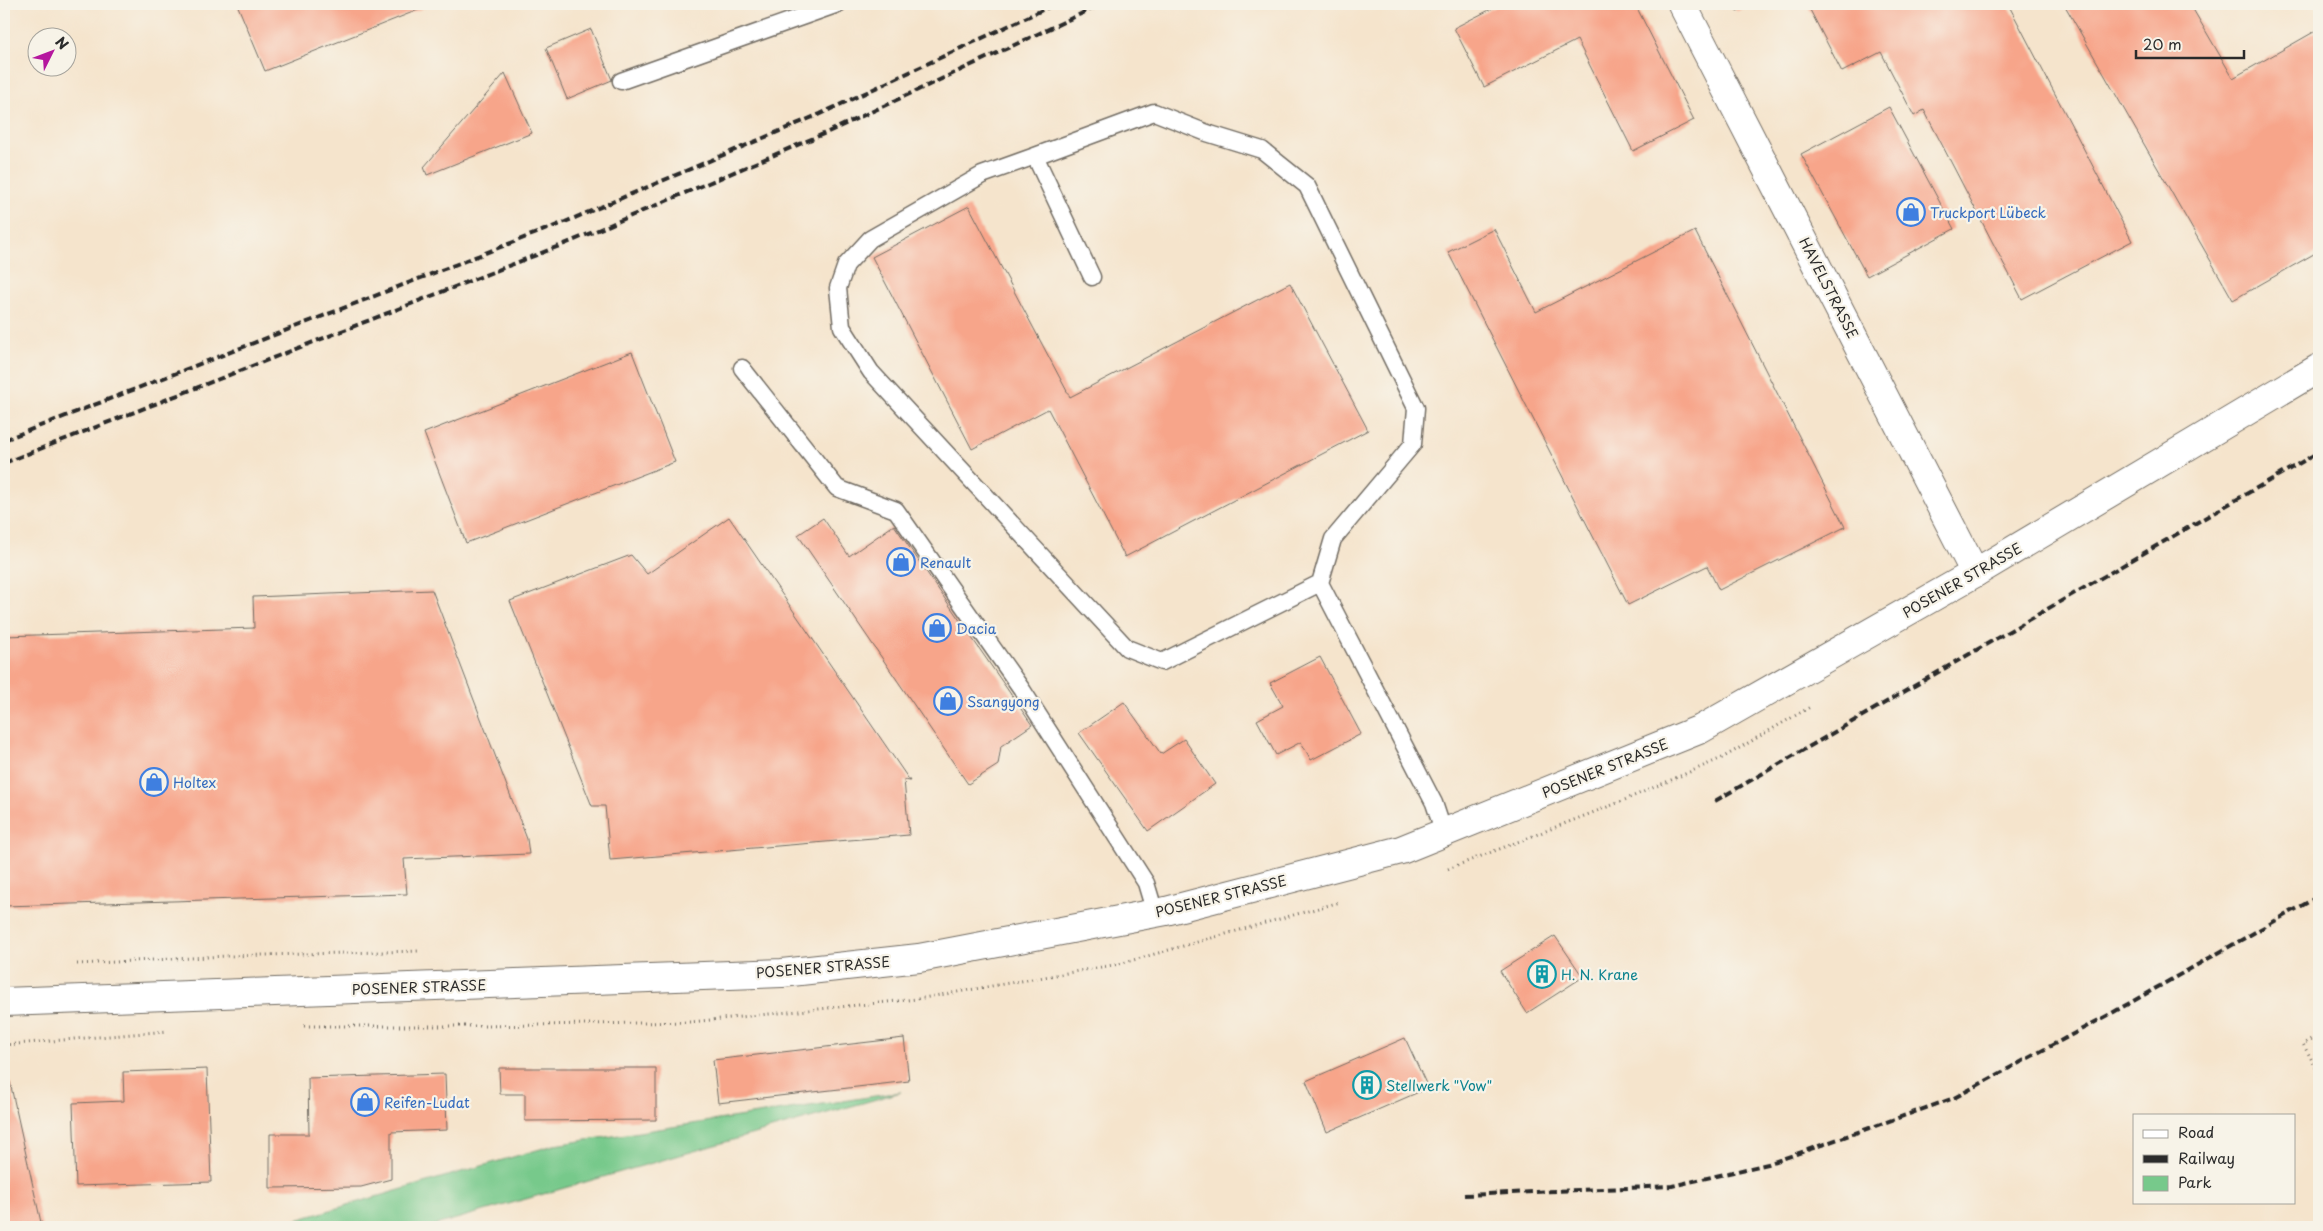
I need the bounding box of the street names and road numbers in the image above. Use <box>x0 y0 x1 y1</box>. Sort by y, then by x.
street label: HAVELSTRASSE <box>1794 234 1864 342</box>
street label: POSENER STRASSE <box>1898 537 2026 623</box>
street label: POSENER STRASSE <box>1539 733 1671 803</box>
street label: POSENER STRASSE <box>1153 870 1289 922</box>
street label: POSENER STRASSE <box>755 951 891 983</box>
street label: POSENER STRASSE <box>351 974 487 1000</box>

